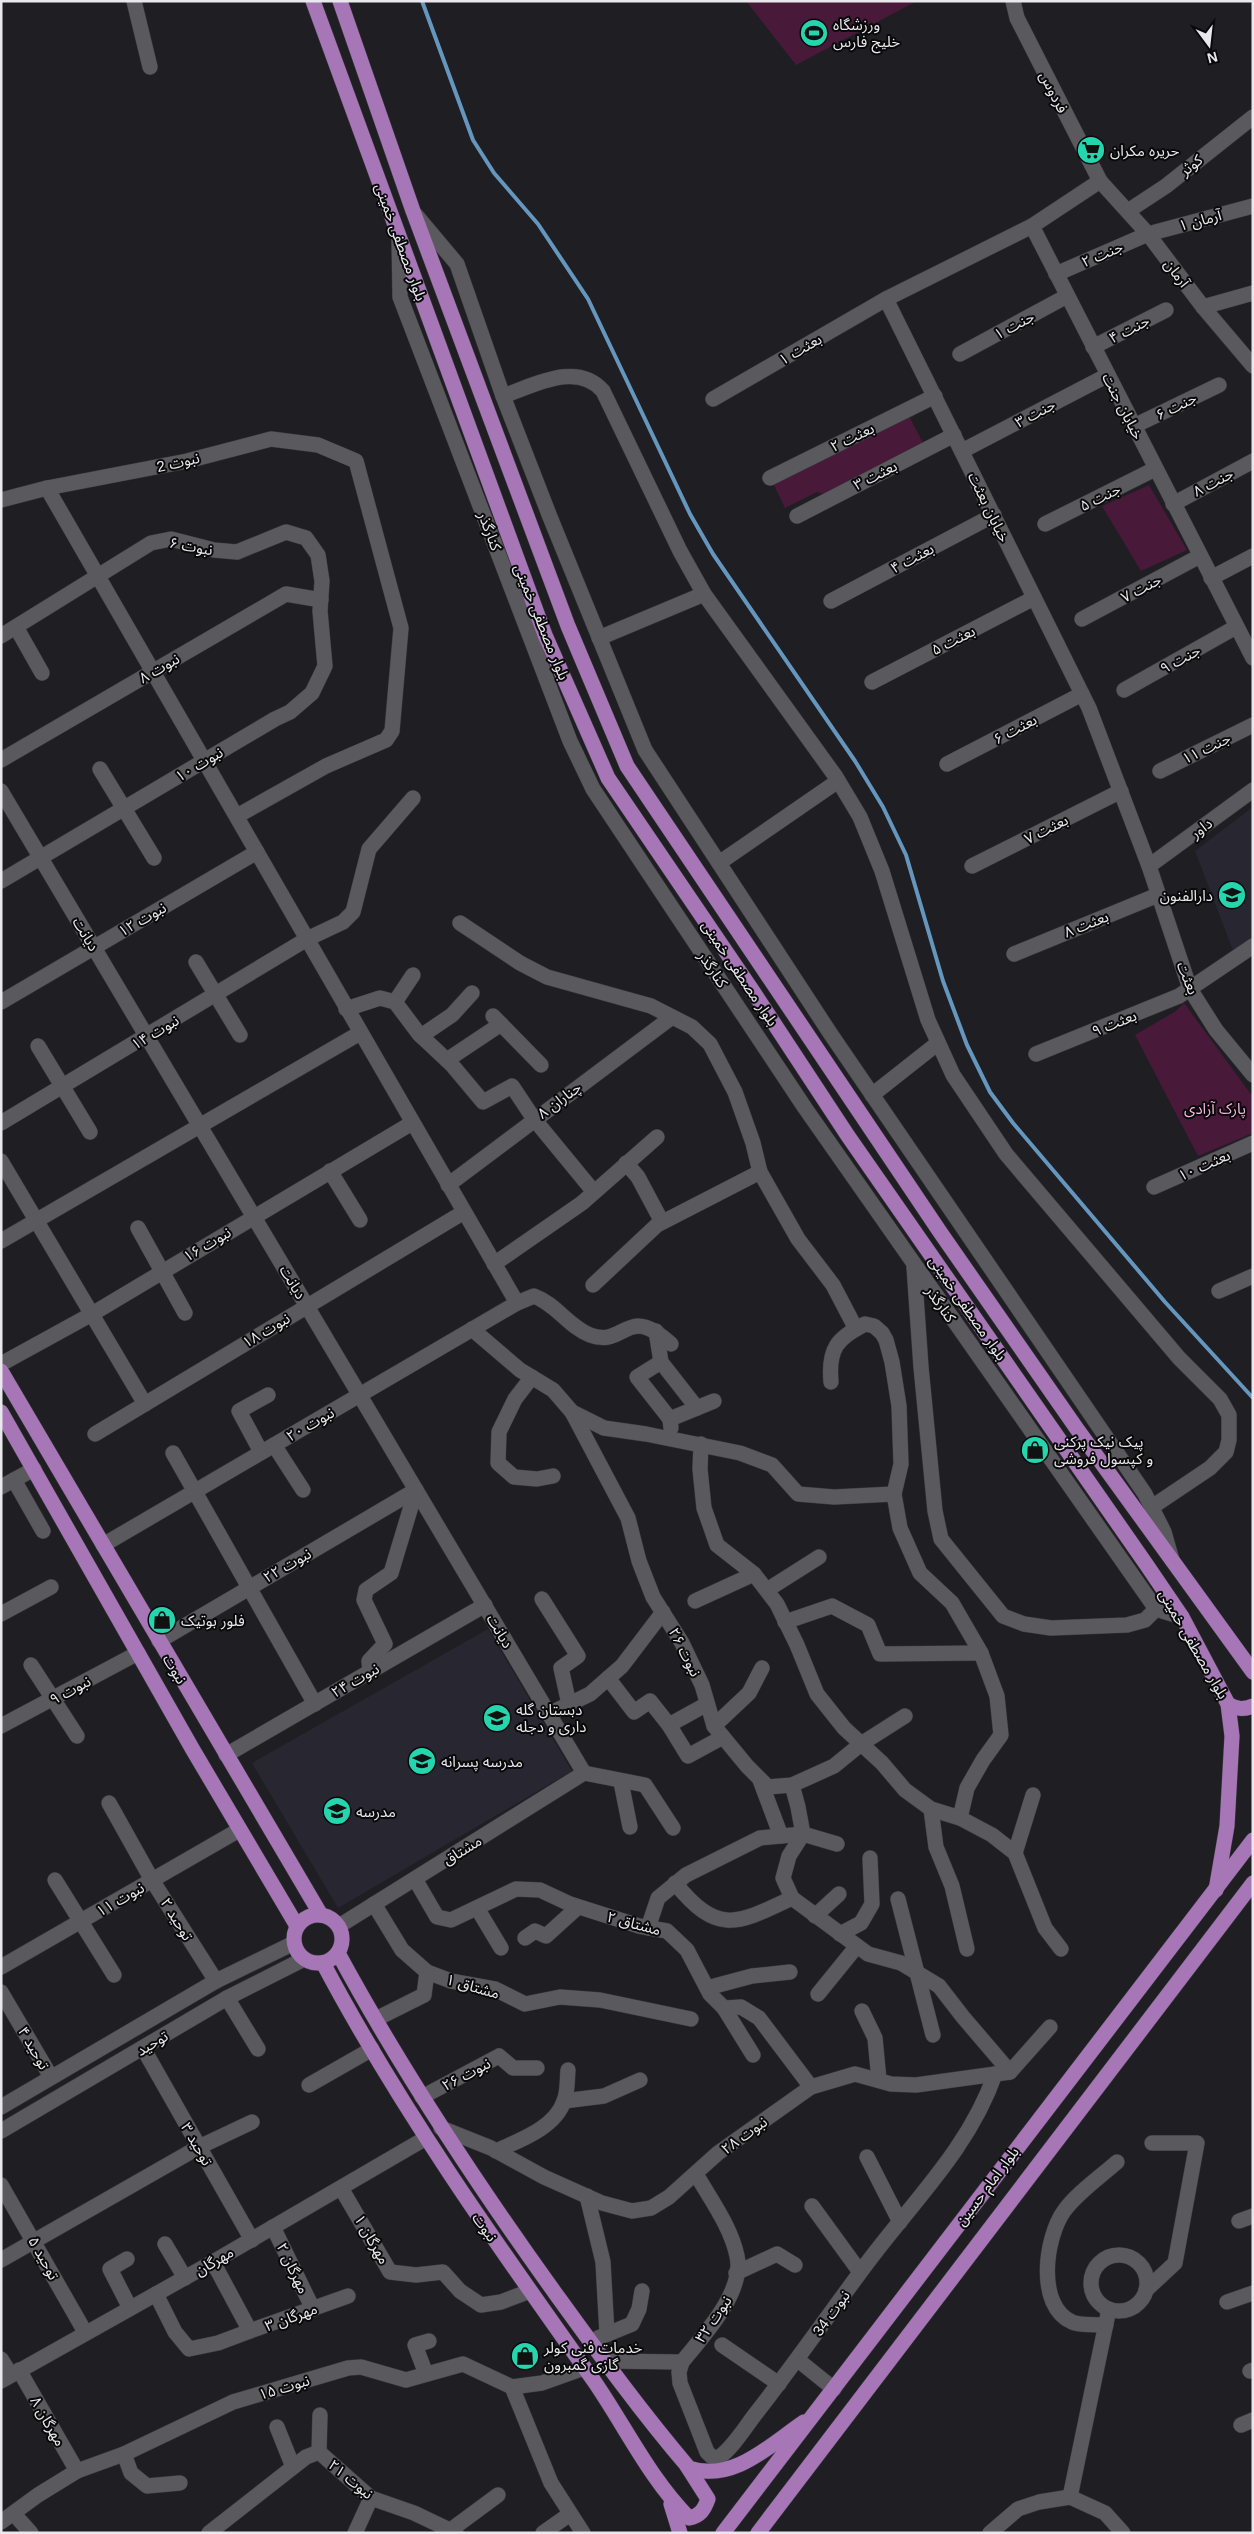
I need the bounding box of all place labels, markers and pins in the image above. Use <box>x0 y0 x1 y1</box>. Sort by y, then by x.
place label: ورزشگاه خلیج فارس <box>833 16 900 54</box>
sports icon: ورزشگاه خلیج فارس <box>799 18 829 48</box>
supermarket icon: حریره مکران <box>1076 135 1106 165</box>
place label: حریره مکران <box>1110 142 1179 160</box>
school or university icon: دارالفنون <box>1217 880 1247 910</box>
place label: دارالفنون <box>1160 887 1213 905</box>
place label: پیک نیک پرکنی و کپسول فروشی <box>1054 1433 1153 1469</box>
shop icon: پیک نیک پرکنی و کپسول فروشی <box>1020 1435 1050 1465</box>
shop icon: فلور بوتیک <box>147 1605 177 1635</box>
place label: فلور بوتیک <box>181 1612 245 1630</box>
place label: دبستان گله داری و دجله <box>516 1701 586 1736</box>
school or university icon: دبستان گله داری و دجله <box>482 1703 512 1733</box>
school or university icon: مدرسه پسرانه <box>407 1746 437 1776</box>
place label: مدرسه پسرانه <box>441 1753 523 1772</box>
school or university icon: مدرسه <box>322 1796 352 1826</box>
place label: مدرسه <box>356 1803 396 1821</box>
place label: خدمات فنی کولر گازی گمبرون <box>543 2339 642 2374</box>
shop icon: خدمات فنی کولر گازی گمبرون <box>510 2341 540 2371</box>

